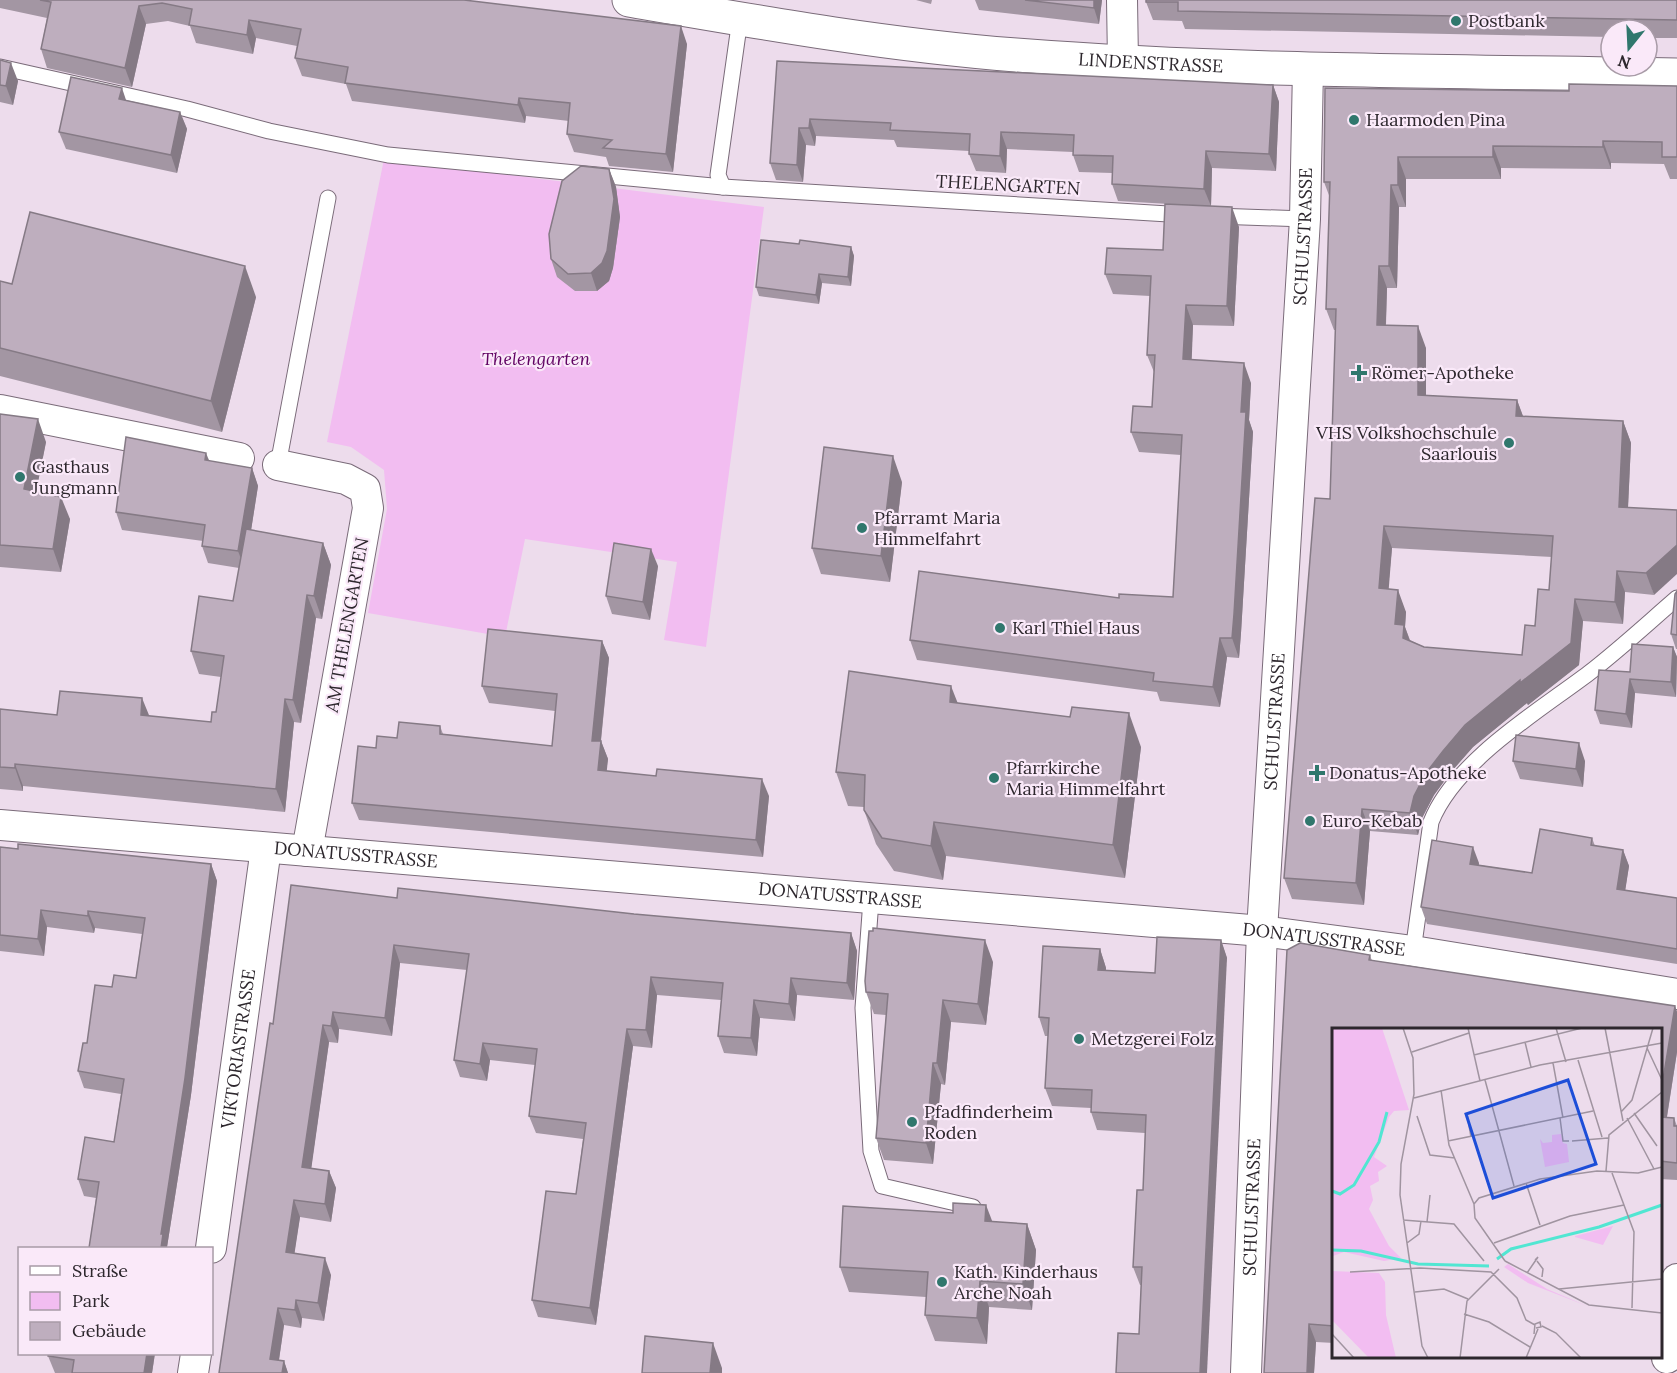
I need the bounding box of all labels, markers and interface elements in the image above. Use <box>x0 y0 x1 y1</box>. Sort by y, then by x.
place label: Postbank <box>1468 9 1545 32</box>
marker: Postbank <box>1449 14 1463 28</box>
north arrow <box>1599 18 1659 78</box>
street label: LINDENSTRASSE <box>1078 47 1224 77</box>
text: N <box>1615 51 1633 74</box>
place label: Haarmoden Pina <box>1366 108 1505 131</box>
marker: Haarmoden Pina <box>1347 113 1361 127</box>
street label: SCHULSTRASSE <box>1288 168 1317 306</box>
street label: THELENGARTEN <box>935 169 1081 200</box>
park label: Thelengarten <box>482 347 590 370</box>
place label: Römer-Apotheke <box>1371 361 1514 384</box>
marker: Römer-Apotheke <box>1352 366 1366 380</box>
place label: VHS Volkshochschule Saarlouis <box>1315 421 1497 465</box>
marker: VHS Volkshochschule Saarlouis <box>1502 436 1516 450</box>
place label: Gasthaus Jungmann <box>31 455 118 499</box>
marker: Gasthaus Jungmann <box>13 470 27 484</box>
place label: Pfarramt Maria Himmelfahrt <box>874 506 1001 550</box>
marker: Pfarramt Maria Himmelfahrt <box>855 521 869 535</box>
street label: AM THELENGARTEN <box>320 536 373 715</box>
place label: Karl Thiel Haus <box>1012 616 1140 639</box>
marker: Karl Thiel Haus <box>993 621 1007 635</box>
street label: SCHULSTRASSE <box>1259 652 1290 791</box>
place label: Pfarrkirche Maria Himmelfahrt <box>1006 756 1166 800</box>
place label: Donatus-Apotheke <box>1329 761 1487 784</box>
marker: Donatus-Apotheke <box>1310 766 1324 780</box>
marker: Pfarrkirche Maria Himmelfahrt <box>987 771 1001 785</box>
place label: Euro-Kebab <box>1322 809 1423 832</box>
marker: Euro-Kebab <box>1303 814 1317 828</box>
street label: DONATUSSTRASSE <box>273 836 439 873</box>
street label: DONATUSSTRASSE <box>757 877 923 913</box>
street label: DONATUSSTRASSE <box>1242 917 1407 961</box>
street label: VIKTORIASTRASSE <box>215 968 260 1131</box>
place label: Metzgerei Folz <box>1091 1027 1214 1050</box>
inset map <box>1332 1028 1662 1358</box>
marker: Metzgerei Folz <box>1072 1032 1086 1046</box>
place label: Pfadfinderheim Roden <box>924 1100 1053 1144</box>
marker: Pfadfinderheim Roden <box>905 1115 919 1129</box>
street label: SCHULSTRASSE <box>1238 1138 1265 1276</box>
legend <box>18 1247 213 1355</box>
text: Straße <box>72 1259 128 1282</box>
place label: Kath. Kinderhaus Arche Noah <box>953 1260 1098 1304</box>
marker: Kath. Kinderhaus Arche Noah <box>935 1275 949 1289</box>
text: Park <box>72 1289 110 1312</box>
text: Gebäude <box>72 1319 147 1342</box>

